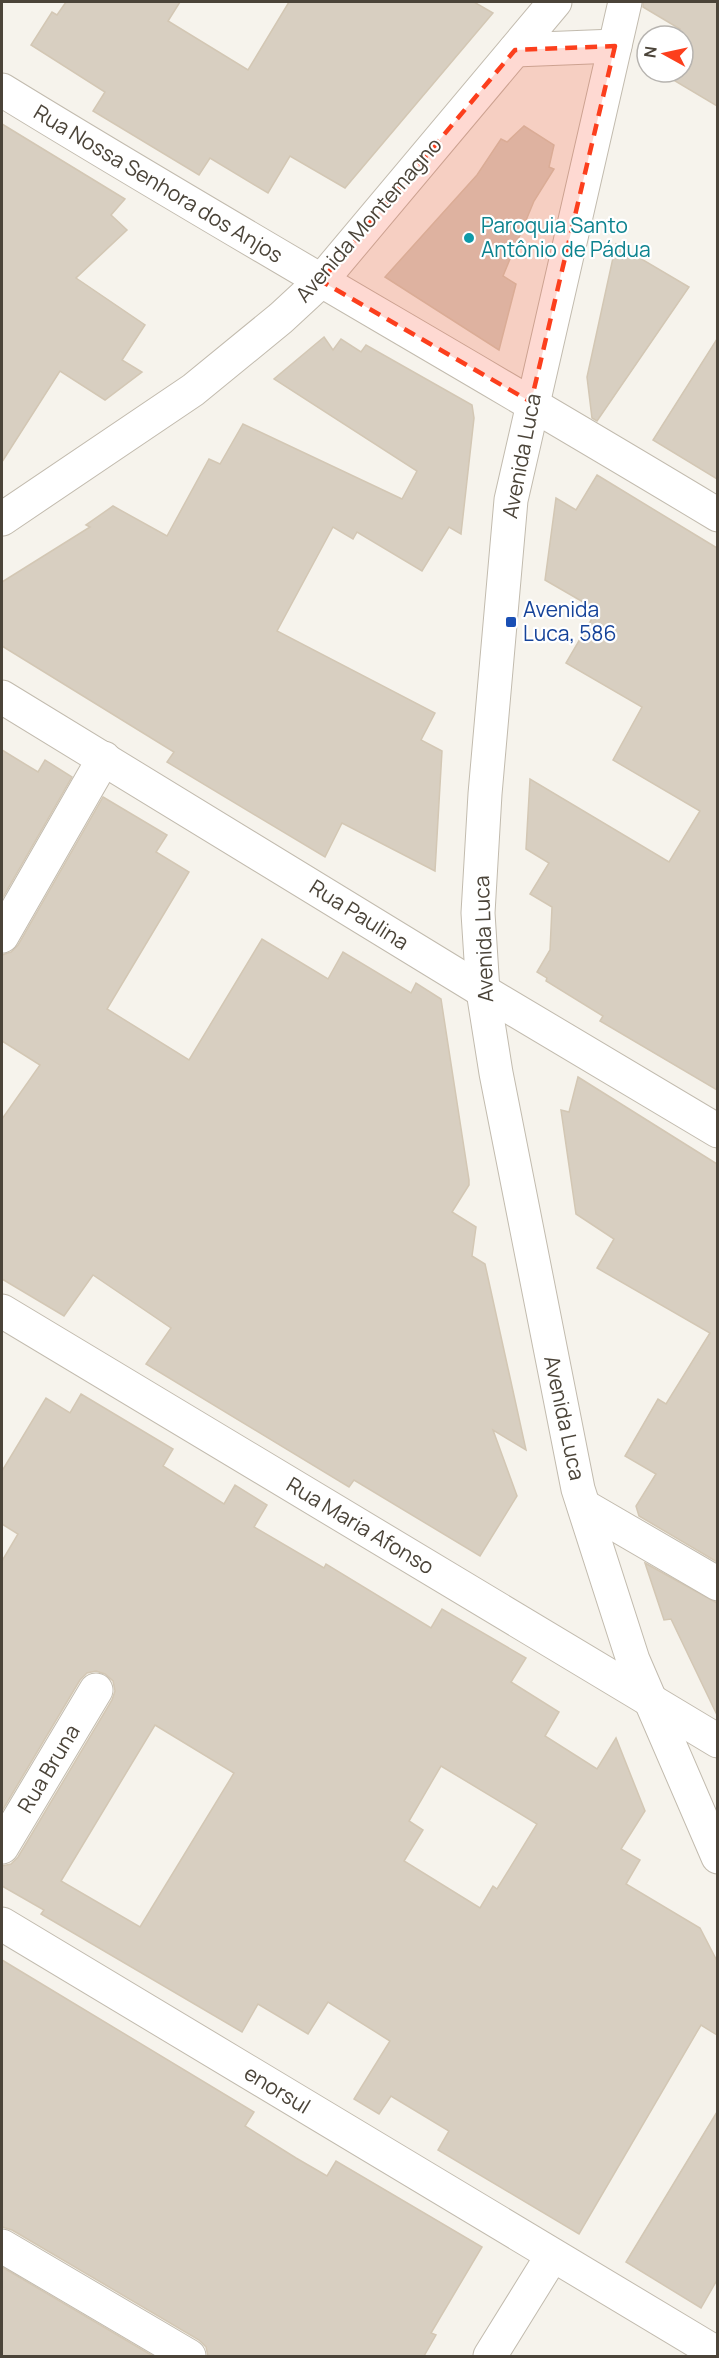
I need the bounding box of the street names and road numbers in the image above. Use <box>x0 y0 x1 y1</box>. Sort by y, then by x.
street label: Rua Nossa Senhora dos Anjos <box>29 98 288 269</box>
street label: Avenida Montemagno <box>289 131 448 308</box>
street label: Avenida Luca <box>495 391 547 521</box>
street label: Rua Paulina <box>305 873 414 956</box>
street label: Avenida Luca <box>467 875 499 1003</box>
street label: Avenida Luca <box>538 1353 592 1483</box>
street label: Rua Maria Afonso <box>282 1470 439 1580</box>
street label: Rua Bruna <box>11 1719 86 1818</box>
street label: enorsul <box>239 2059 316 2120</box>

